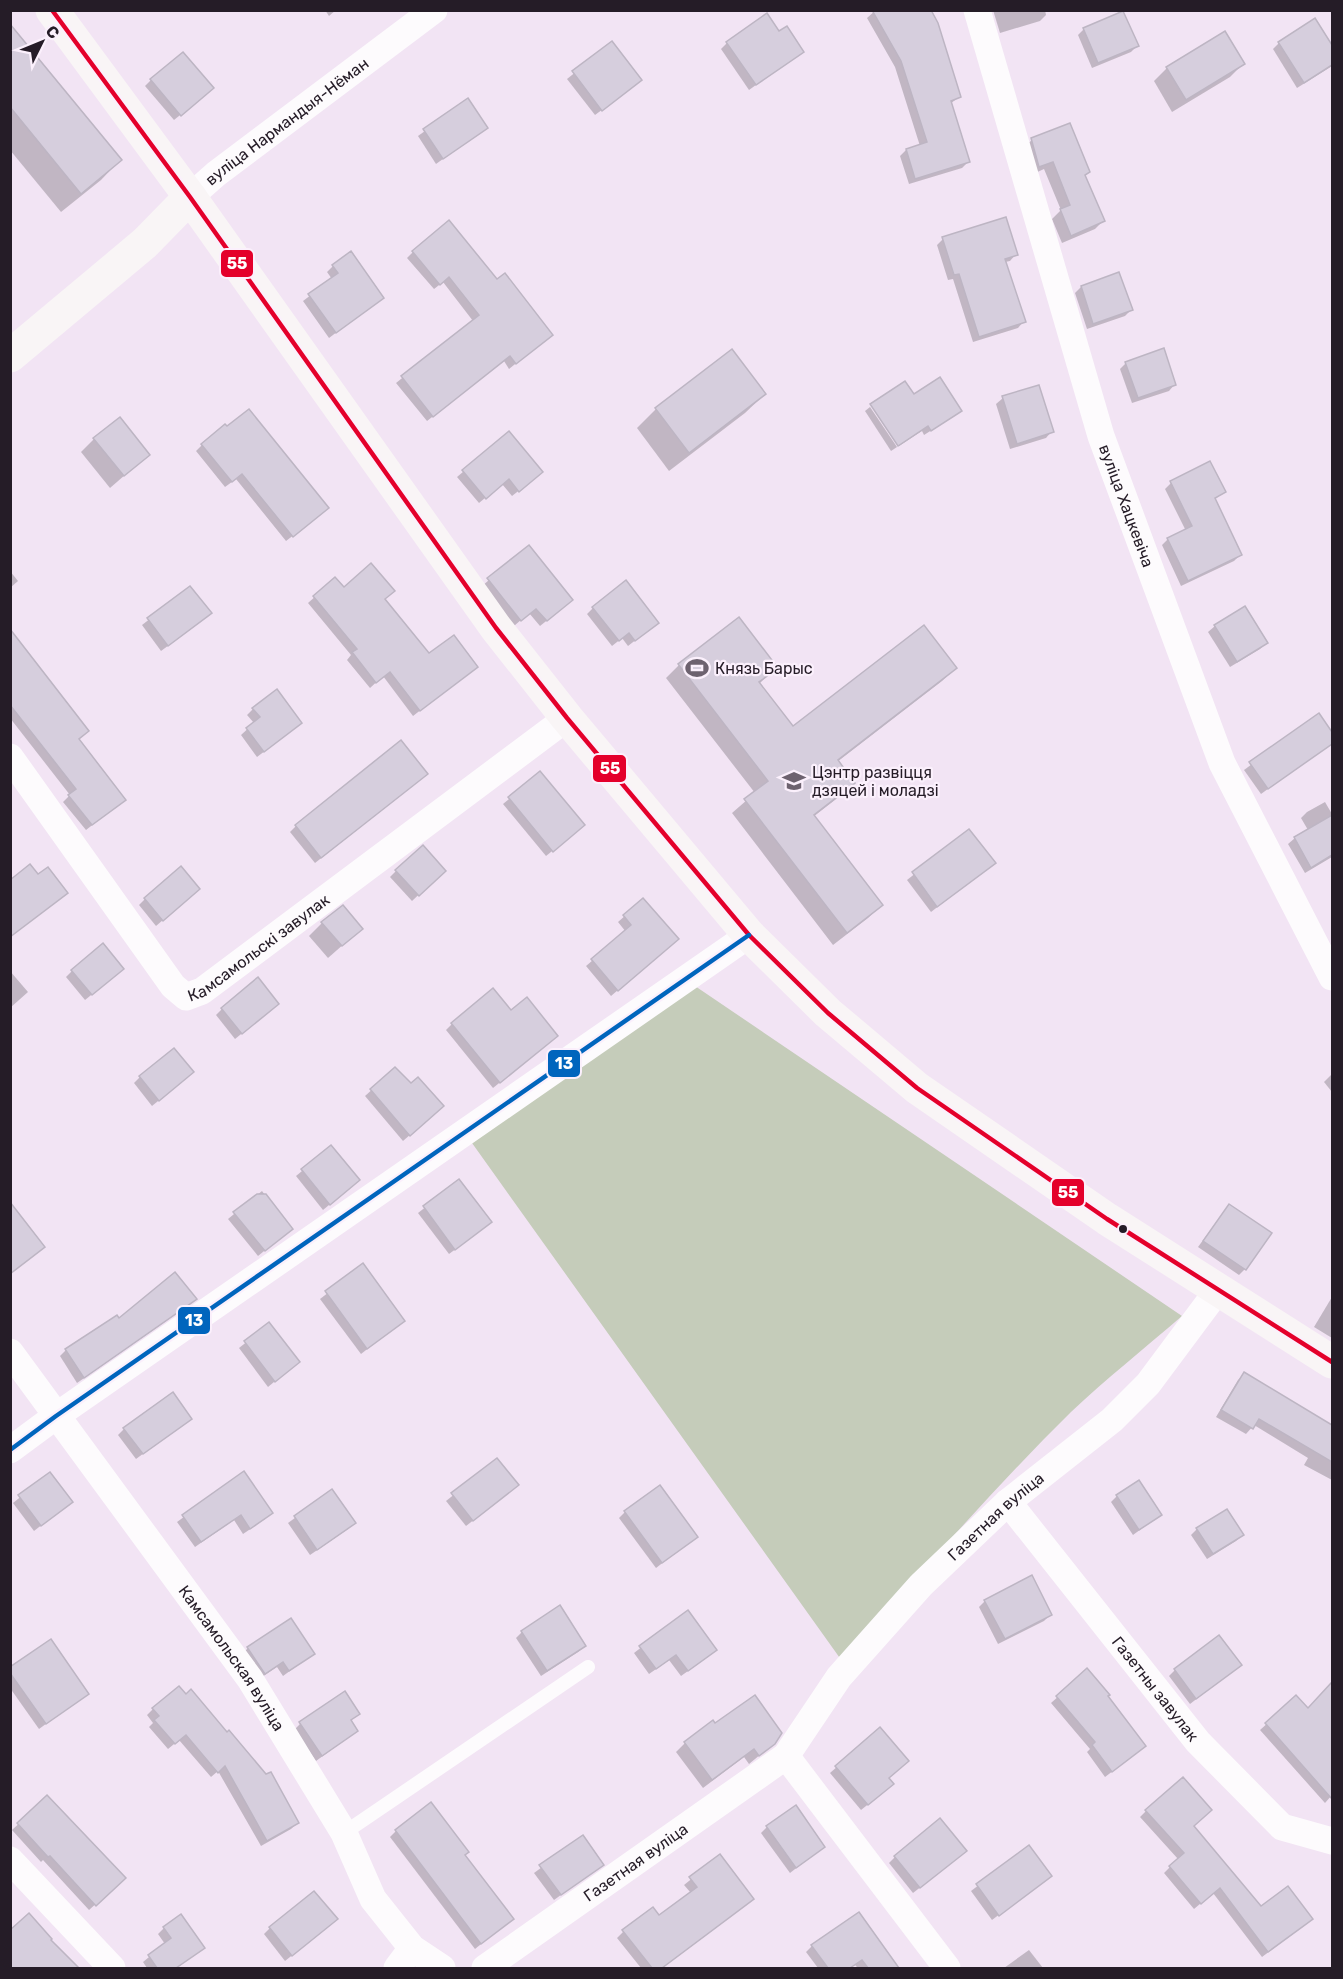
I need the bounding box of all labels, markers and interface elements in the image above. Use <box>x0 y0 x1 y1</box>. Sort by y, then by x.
north arrow <box>12 12 72 72</box>
text: С <box>42 22 63 43</box>
street label: вуліца Нармандыя-Нёман <box>201 53 372 189</box>
line badge: 55 <box>220 249 254 278</box>
text: 55 <box>227 254 247 273</box>
street label: вуліца Хацкевіча <box>1095 442 1158 570</box>
sports icon: Князь Барыс <box>684 655 710 681</box>
place label: Князь Барыс <box>715 659 813 678</box>
line badge: 55 <box>592 754 627 783</box>
text: 55 <box>600 759 620 778</box>
place label: Цэнтр развіцця дзяцей і моладзі <box>812 763 939 800</box>
school or university icon: Цэнтр развіцця дзяцей і моладзі <box>781 768 807 794</box>
street label: Камсамольскі завулак <box>185 889 333 1005</box>
line badge: 13 <box>547 1049 581 1078</box>
text: 13 <box>555 1054 573 1073</box>
line badge: 55 <box>1051 1178 1085 1207</box>
text: 55 <box>1058 1183 1078 1202</box>
unlabelled marker <box>1117 1223 1129 1235</box>
line badge: 13 <box>177 1306 211 1335</box>
text: 13 <box>185 1311 203 1330</box>
street label: Газетная вуліца <box>943 1468 1047 1564</box>
street label: Камсамольская вуліца <box>175 1581 289 1734</box>
street label: Газетны завулак <box>1108 1632 1203 1745</box>
street label: Газетная вуліца <box>580 1819 691 1905</box>

